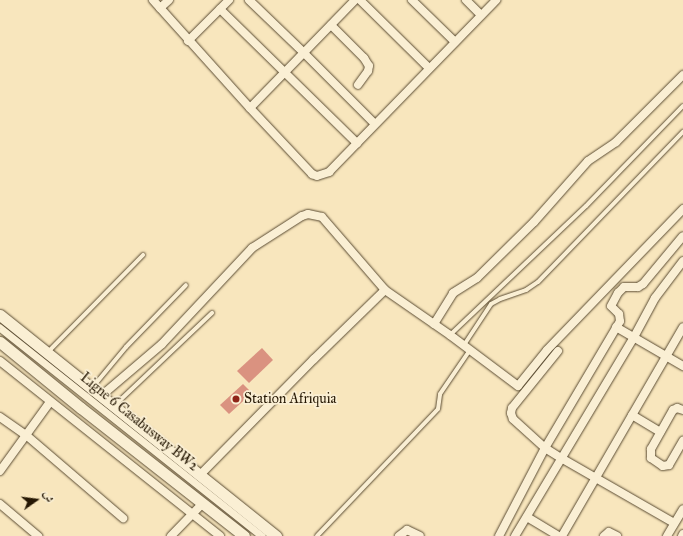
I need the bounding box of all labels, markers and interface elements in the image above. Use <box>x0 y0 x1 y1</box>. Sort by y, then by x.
street label: Ligne 6 Casabusway BW2 <box>77 369 201 475</box>
place label: Station Afriquia <box>244 391 336 407</box>
marker: Station Afriquia <box>231 394 241 404</box>
north arrow <box>16 480 56 520</box>
text: ش <box>40 490 56 504</box>

